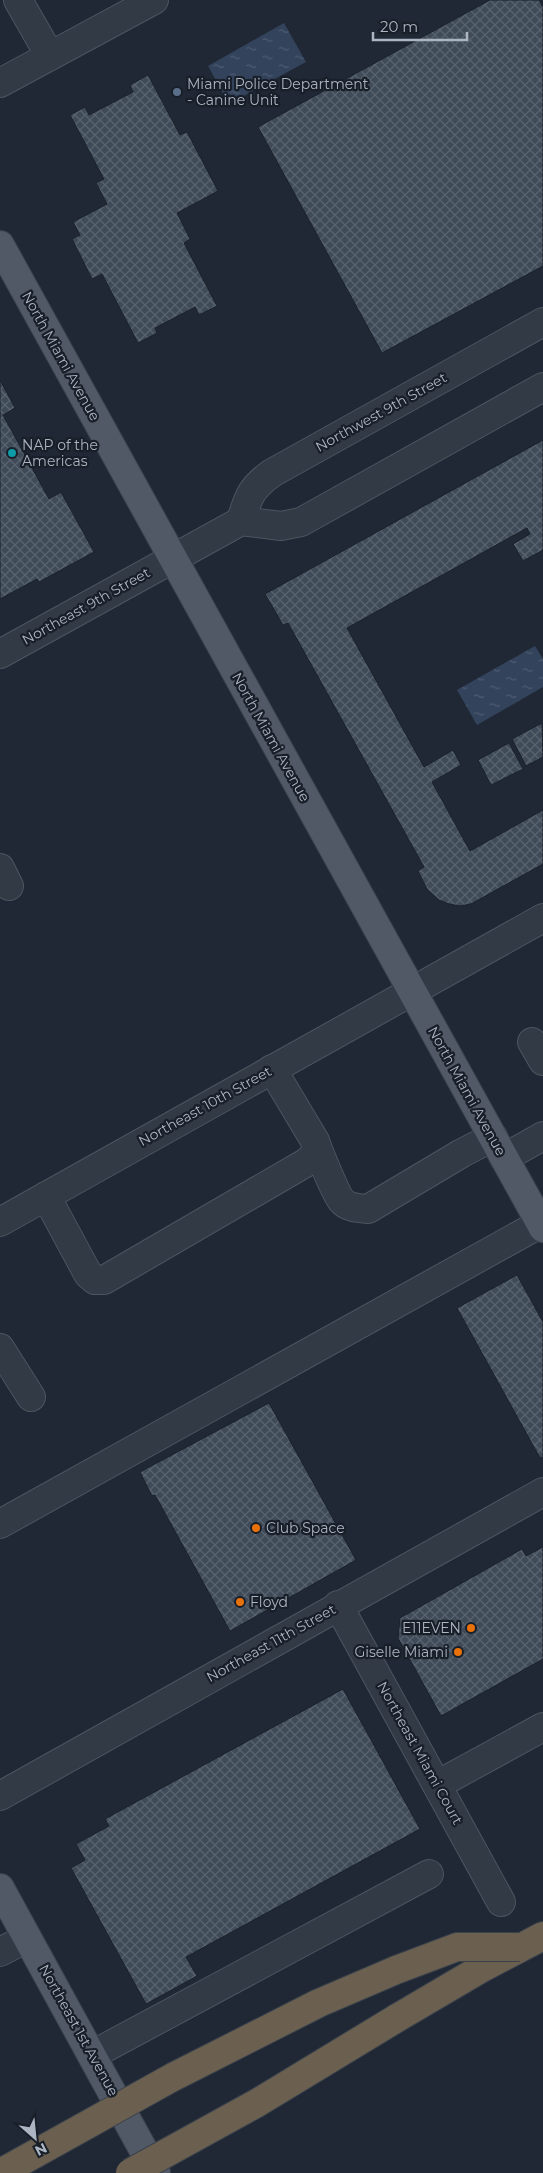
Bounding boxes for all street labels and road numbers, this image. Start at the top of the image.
street label: North Miami Avenue [18,288,104,424]
street label: Northwest 9th Street [312,368,450,456]
street label: Northeast 9th Street [19,563,153,649]
street label: North Miami Avenue [228,669,314,805]
street label: North Miami Avenue [424,1023,510,1159]
street label: Northeast 10th Street [135,1062,275,1150]
street label: Northeast 11th Street [203,1600,339,1686]
street label: Northeast Miami Court [373,1678,467,1828]
street label: Northeast 1st Avenue [35,1961,123,2099]

